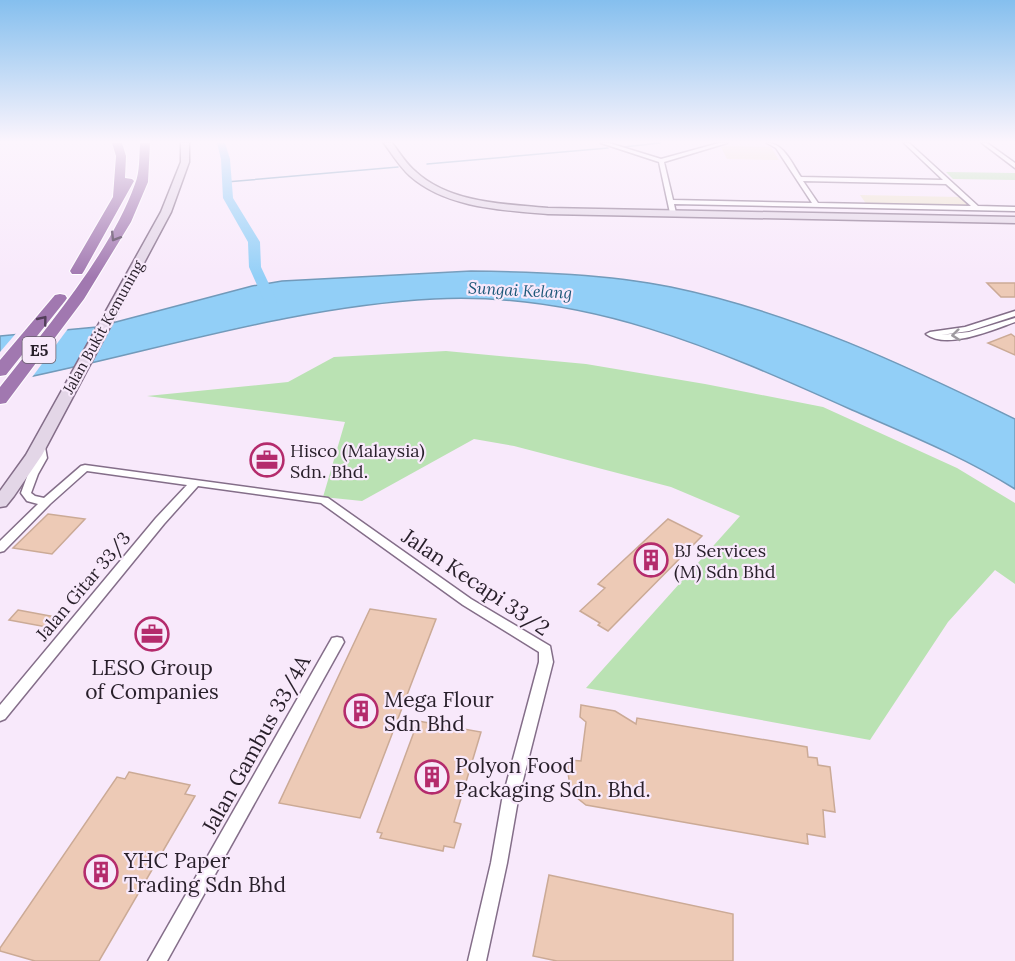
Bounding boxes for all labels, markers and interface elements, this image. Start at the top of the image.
one-way arrow [112,231,123,242]
street label: Jalan Bukit Kemuning [58,256,148,398]
water label: Sungai Kelang [467,277,573,303]
one-way arrow [35,316,46,327]
one-way arrow [952,328,961,341]
road number: E5 [22,337,56,363]
place label: Hisco (Malaysia) Sdn. Bhd. [290,439,425,483]
office icon: Hisco (Malaysia) Sdn. Bhd. [249,442,285,478]
street label: Jalan Kecapi 33/2 [396,522,555,641]
street label: Jalan Gitar 33/3 [30,527,135,646]
place label: BJ Services (M) Sdn Bhd [674,539,776,583]
building icon: BJ Services (M) Sdn Bhd [633,542,669,578]
office icon: LESO Group of Companies [134,616,170,652]
street label: Jalan Gambus 33/4A [195,649,317,839]
place label: LESO Group of Companies [85,654,219,705]
place label: Mega Flour Sdn Bhd [384,686,494,737]
building icon: Mega Flour Sdn Bhd [343,693,379,729]
place label: Polyon Food Packaging Sdn. Bhd. [455,752,651,803]
building icon: Polyon Food Packaging Sdn. Bhd. [414,759,450,795]
place label: YHC Paper Trading Sdn Bhd [123,847,286,898]
building icon: YHC Paper Trading Sdn Bhd [83,854,119,890]

